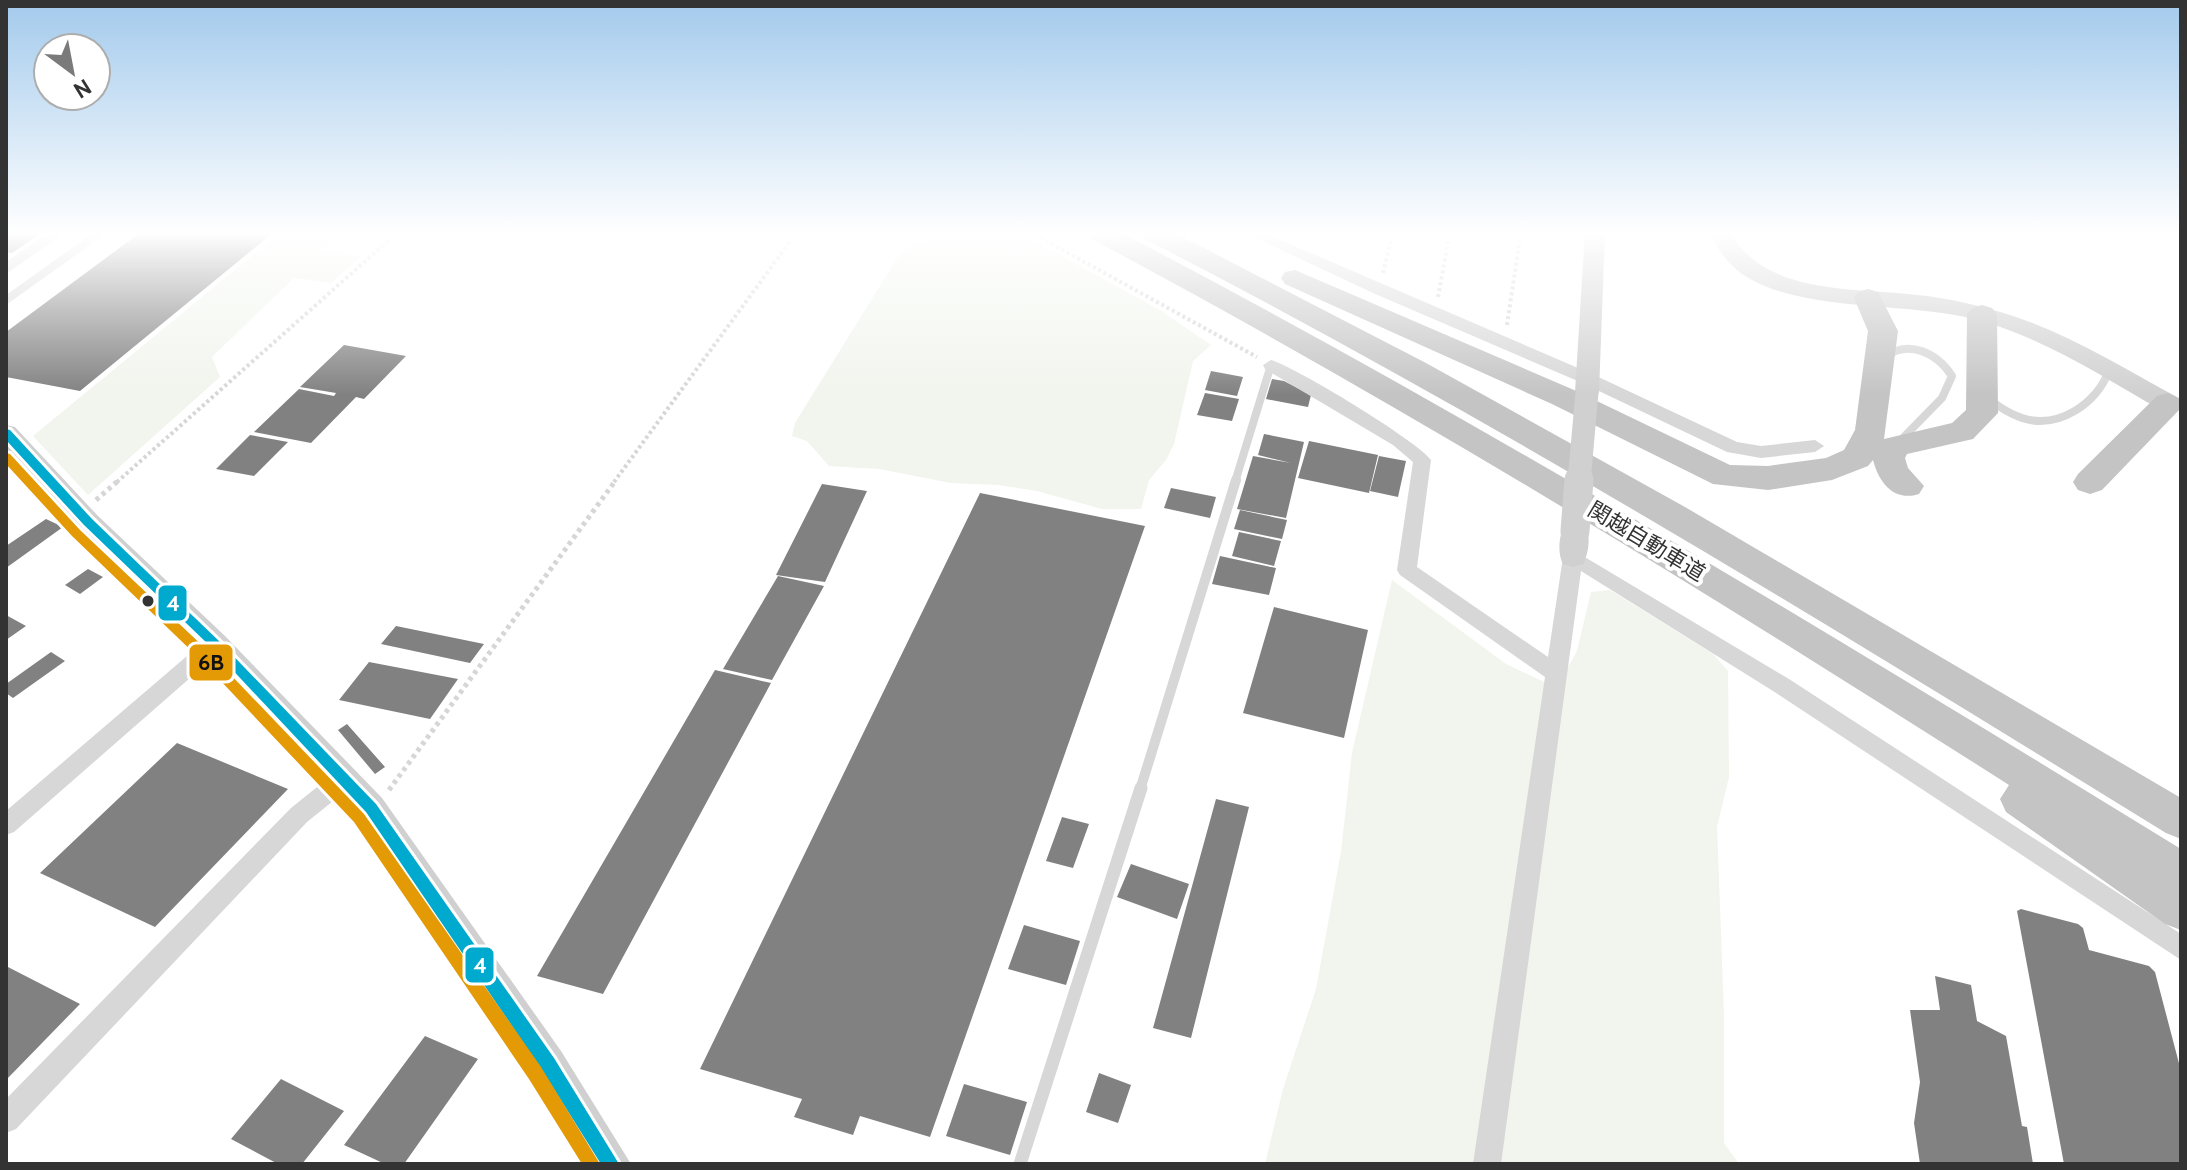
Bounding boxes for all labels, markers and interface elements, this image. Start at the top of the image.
north arrow [32,32,112,112]
text: N [69,73,96,104]
street label: 関越自動車道 [1583,496,1710,587]
line badge: 4 [157,584,188,622]
text: 4 [166,590,180,617]
unlabelled marker [140,593,156,609]
line badge: 6B [188,643,234,682]
text: 6B [198,649,224,676]
line badge: 4 [464,946,495,984]
text: 4 [473,952,487,979]

